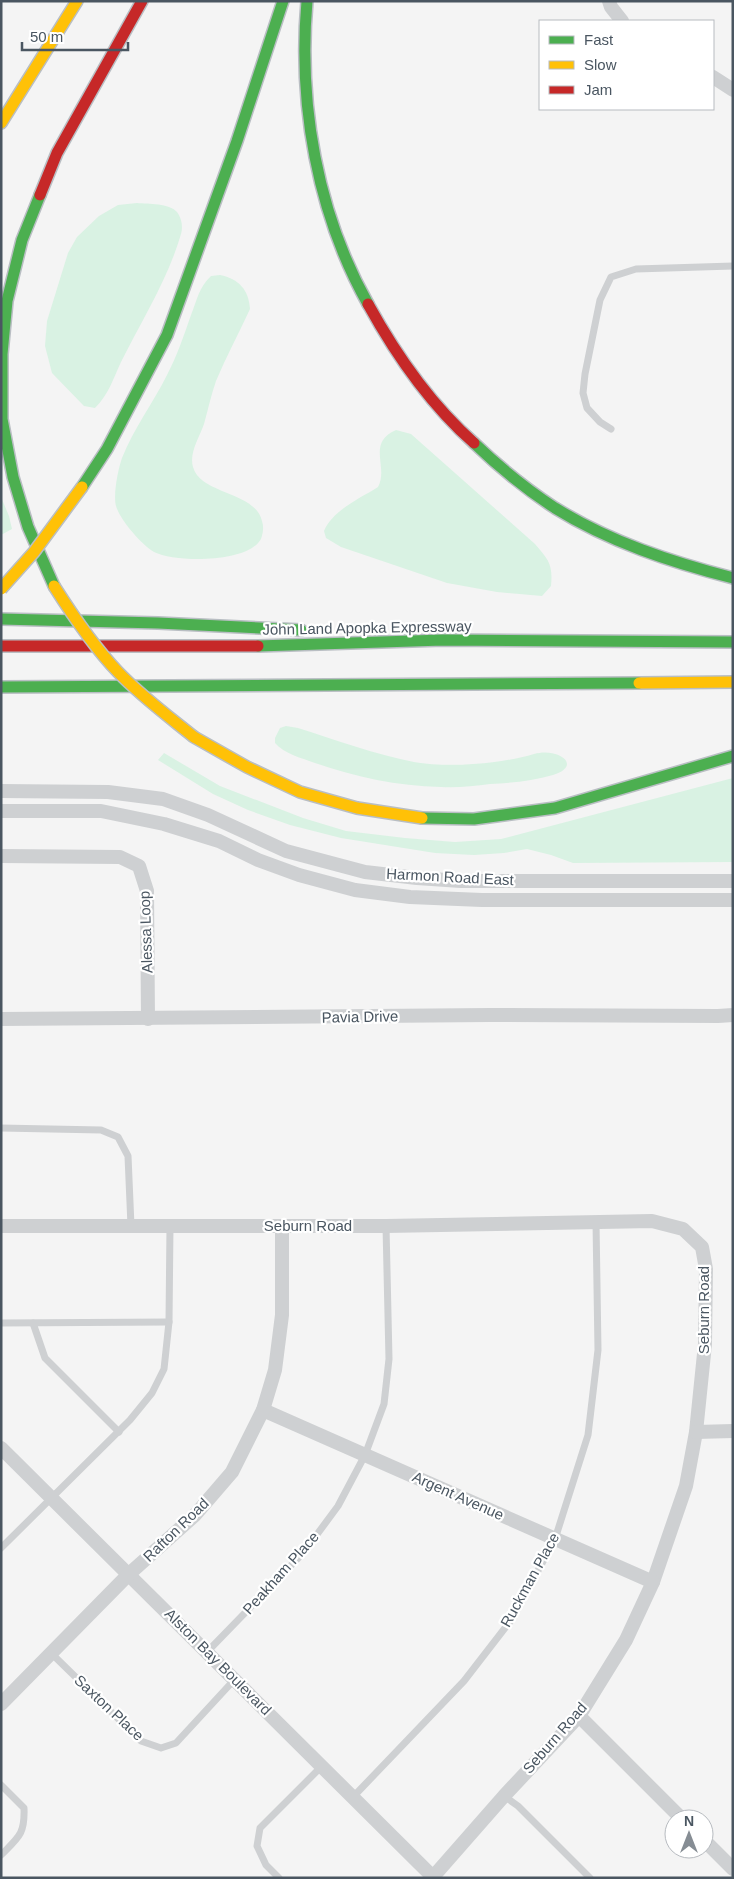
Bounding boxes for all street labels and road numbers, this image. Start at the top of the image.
street label: John Land Apopka Expressway [262,617,472,638]
street label: Harmon Road East [386,865,515,888]
street label: Alessa Loop [136,890,155,974]
street label: Pavia Drive [321,1007,398,1026]
street label: Seburn Road [264,1217,352,1234]
street label: Seburn Road [695,1266,712,1354]
street label: Argent Avenue [410,1468,506,1523]
street label: Rafton Road [139,1494,212,1565]
street label: Peakham Place [239,1528,322,1617]
street label: Ruckman Place [497,1530,562,1630]
street label: Alston Bay Boulevard [162,1605,275,1718]
street label: Saxton Place [71,1671,147,1744]
street label: Seburn Road [519,1699,590,1777]

